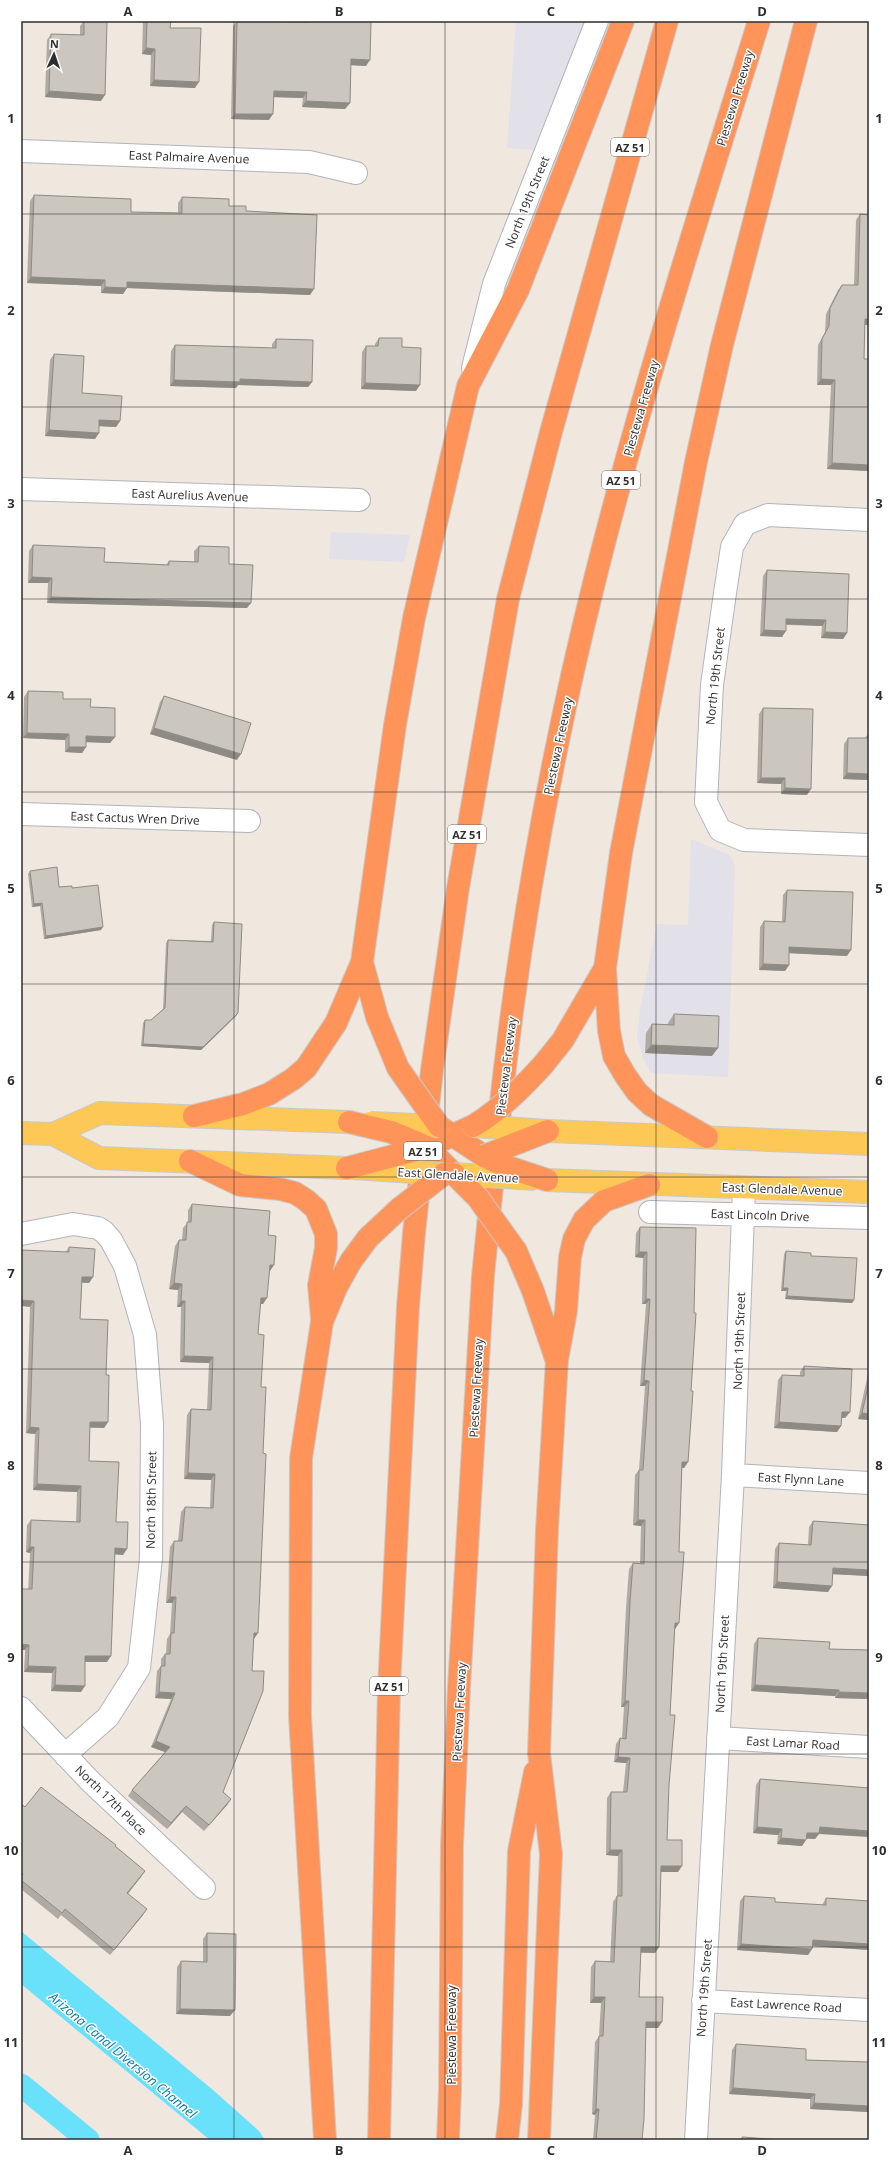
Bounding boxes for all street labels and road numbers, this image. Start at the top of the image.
street label: Piestewa Freeway [712,47,758,148]
road number: AZ 51 [611,138,649,156]
street label: East Palmaire Avenue [128,146,250,168]
street label: North 19th Street [501,153,553,251]
street label: Piestewa Freeway [619,357,663,458]
road number: AZ 51 [602,471,640,489]
street label: East Aurelius Avenue [131,484,249,506]
street label: North 19th Street [701,626,729,726]
street label: Piestewa Freeway [539,695,577,796]
street label: East Cactus Wren Drive [70,807,200,829]
road number: AZ 51 [448,825,486,843]
street label: Piestewa Freeway [492,1015,521,1116]
road number: AZ 51 [404,1142,442,1160]
street label: East Glendale Avenue [397,1163,519,1187]
street label: East Glendale Avenue [721,1178,843,1200]
street label: East Lincoln Drive [710,1205,810,1225]
street label: North 19th Street [729,1292,749,1390]
street label: Piestewa Freeway [465,1337,487,1438]
street label: North 18th Street [142,1451,160,1549]
street label: East Flynn Lane [757,1468,845,1490]
street label: North 19th Street [711,1615,733,1713]
street label: Piestewa Freeway [448,1661,470,1762]
road number: AZ 51 [370,1677,408,1695]
street label: East Lamar Road [746,1732,840,1754]
street label: North 17th Place [71,1761,151,1839]
street label: North 19th Street [692,1939,716,2037]
street label: Piestewa Freeway [443,1984,460,2085]
street label: East Lawrence Road [730,1994,842,2016]

